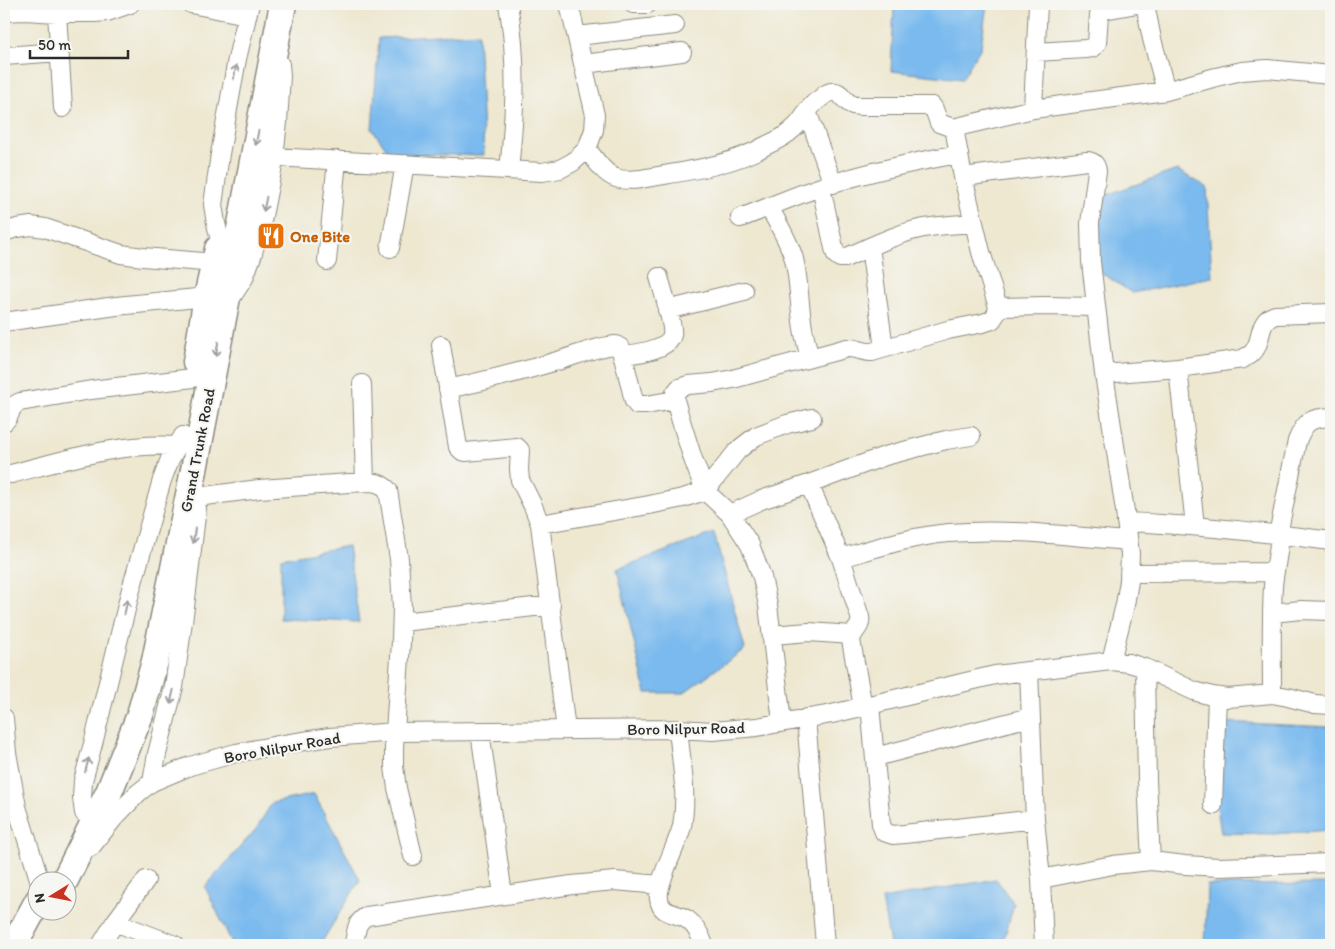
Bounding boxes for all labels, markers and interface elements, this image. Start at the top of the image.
scale bar [30,28,128,60]
text: 50 m [38,36,71,54]
one-way arrow [231,64,241,80]
one-way arrow [252,129,262,145]
one-way arrow [260,195,269,211]
restaurant icon: One Bite [256,221,286,251]
place label: One Bite [290,227,350,246]
one-way arrow [211,340,221,356]
street label: Grand Trunk Road [176,386,219,514]
one-way arrow [189,528,199,544]
one-way arrow [122,600,131,616]
one-way arrow [167,689,176,705]
street label: Boro Nilpur Road [627,718,746,739]
street label: Boro Nilpur Road [222,728,342,767]
one-way arrow [83,758,92,774]
north arrow [28,872,78,922]
text: N [30,892,49,904]

